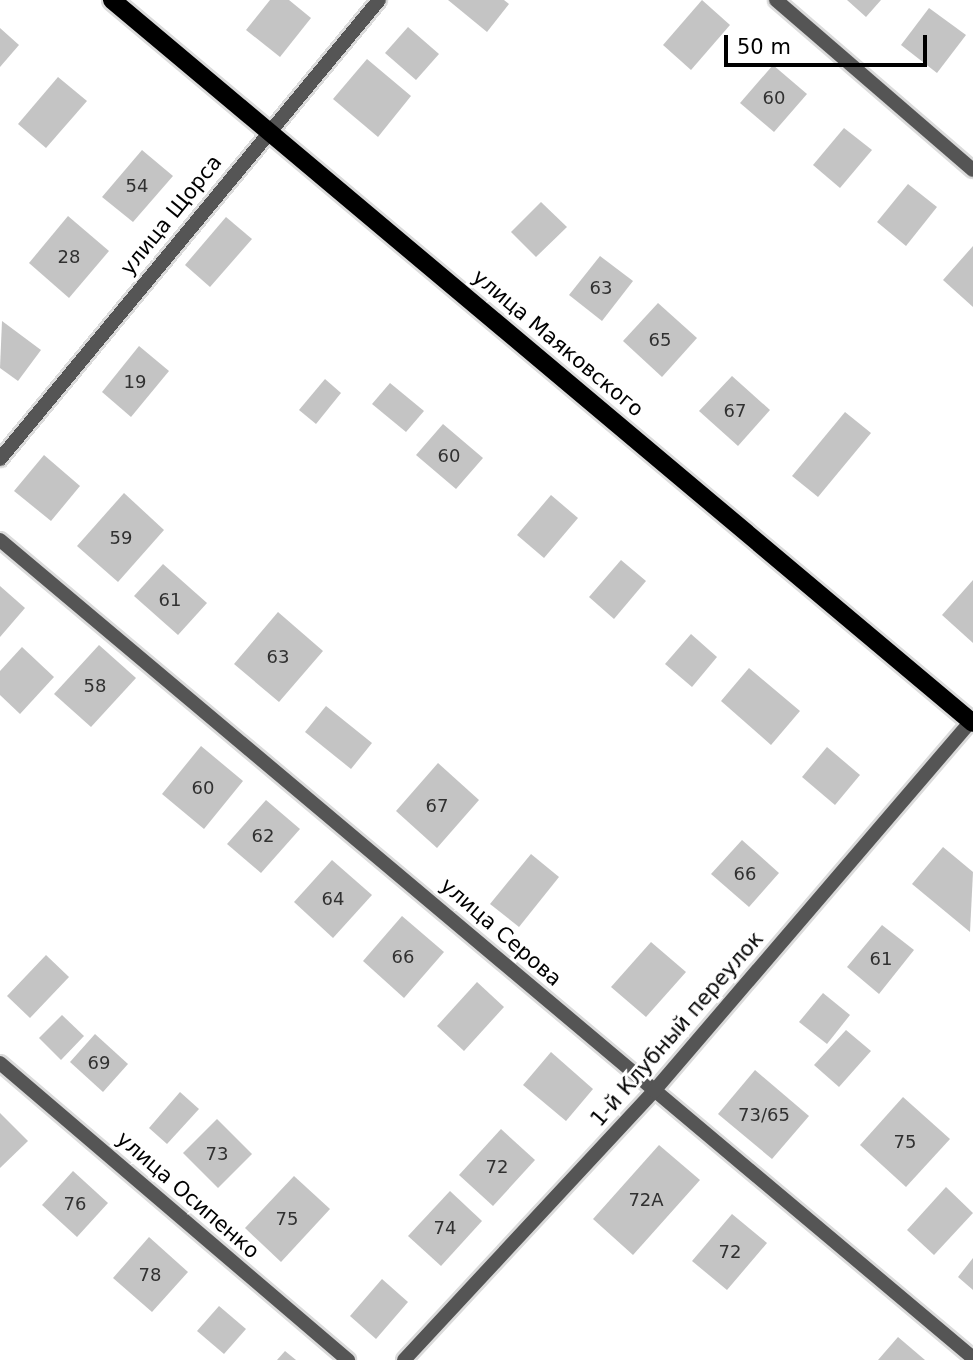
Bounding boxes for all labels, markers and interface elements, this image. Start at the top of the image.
scale bar [728,21,931,65]
text: 50 m [737,35,791,59]
house number: 60 [763,87,785,109]
street label: улица Щорса [115,150,227,280]
house number: 54 [126,175,148,197]
house number: 28 [58,246,80,268]
street label: улица Маяковского [467,264,649,422]
house number: 63 [590,277,612,299]
house number: 65 [649,329,671,351]
house number: 19 [124,371,146,393]
house number: 67 [724,400,746,422]
house number: 60 [438,445,460,467]
house number: 59 [110,527,132,549]
house number: 61 [159,589,181,611]
house number: 63 [267,646,289,668]
house number: 58 [84,675,106,697]
house number: 60 [192,777,214,799]
house number: 67 [426,795,448,817]
house number: 62 [252,825,274,847]
house number: 66 [734,863,756,885]
street label: улица Серова [435,873,567,991]
house number: 64 [322,888,344,910]
street label: 1-й Клубный переулок [586,926,768,1132]
house number: 66 [392,946,414,968]
house number: 61 [870,948,892,970]
house number: 69 [88,1052,110,1074]
house number: 73/65 [738,1104,790,1126]
street label: улица Осипенко [111,1126,265,1264]
house number: 75 [894,1131,916,1153]
house number: 73 [206,1143,228,1165]
house number: 72 [486,1156,508,1178]
house number: 72А [628,1189,664,1211]
house number: 76 [64,1193,86,1215]
house number: 75 [276,1208,298,1230]
house number: 74 [434,1217,456,1239]
house number: 72 [719,1241,741,1263]
house number: 78 [139,1264,161,1286]

